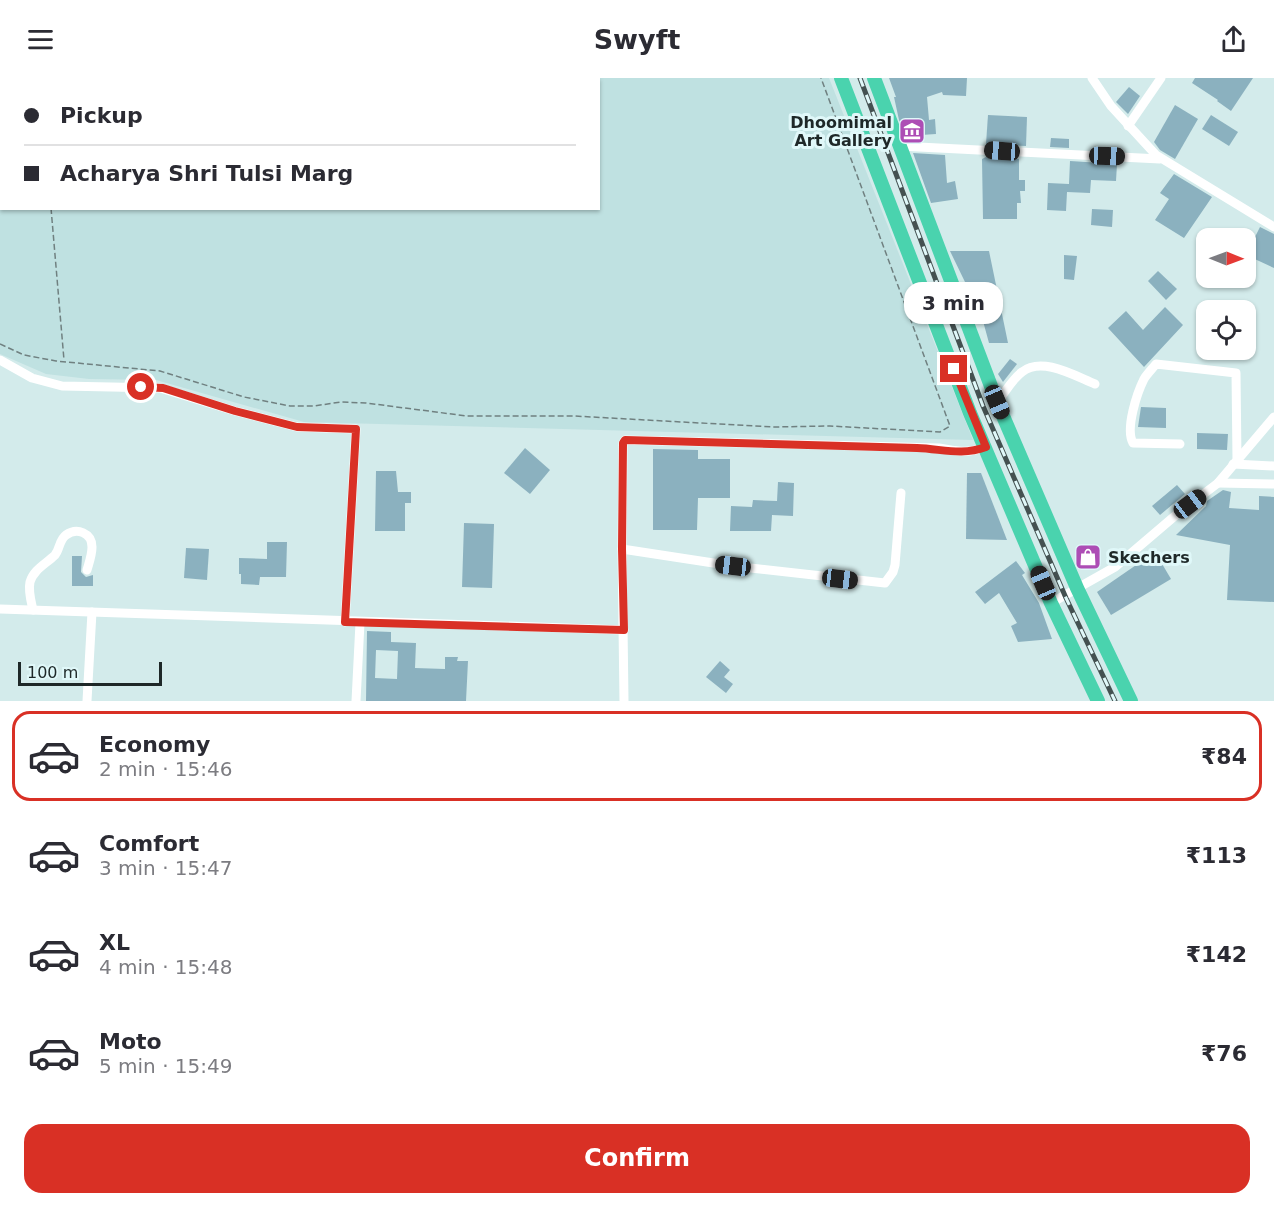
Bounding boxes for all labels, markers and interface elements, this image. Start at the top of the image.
icon: menu [24,23,57,56]
icon: share [1217,23,1250,56]
text: Swyft [594,24,680,55]
text: Pickup [60,103,143,128]
place label: Dhoomimal Art Gallery [790,113,893,150]
museum icon: Dhoomimal Art Gallery [897,116,927,146]
car [983,141,1021,161]
car [1089,146,1125,166]
text: Acharya Shri Tulsi Marg [60,161,353,186]
north arrow [1196,228,1256,288]
map controls [1196,228,1256,360]
callout: 3 min [904,282,1004,324]
text: 3 min [922,291,985,315]
button: locate [1196,300,1256,360]
route end [940,355,967,382]
route start [127,373,154,400]
car [982,382,1012,422]
car [1170,486,1210,522]
shop icon: Skechers [1073,542,1103,572]
place label: Skechers [1108,548,1190,567]
car [714,555,752,577]
car [1028,563,1058,603]
car [821,568,859,590]
scale bar [18,659,162,686]
text: 100 m [27,663,78,682]
icon: car [27,729,81,783]
text: Economy [99,732,210,757]
text: ₹84 [1201,744,1247,769]
text: 2 min · 15:46 [99,757,233,781]
icon: car [27,828,81,882]
text: Comfort [99,831,199,856]
text: ₹113 [1186,843,1247,868]
text: 3 min · 15:47 [99,856,233,880]
icon: car [27,927,81,981]
text: XL [99,930,130,955]
text: ₹142 [1186,942,1247,967]
text: 4 min · 15:48 [99,955,233,979]
icon: car [27,1026,81,1080]
text: Moto [99,1029,162,1054]
text: ₹76 [1201,1041,1247,1066]
text: 5 min · 15:49 [99,1054,233,1078]
button: Confirm [24,1124,1250,1193]

